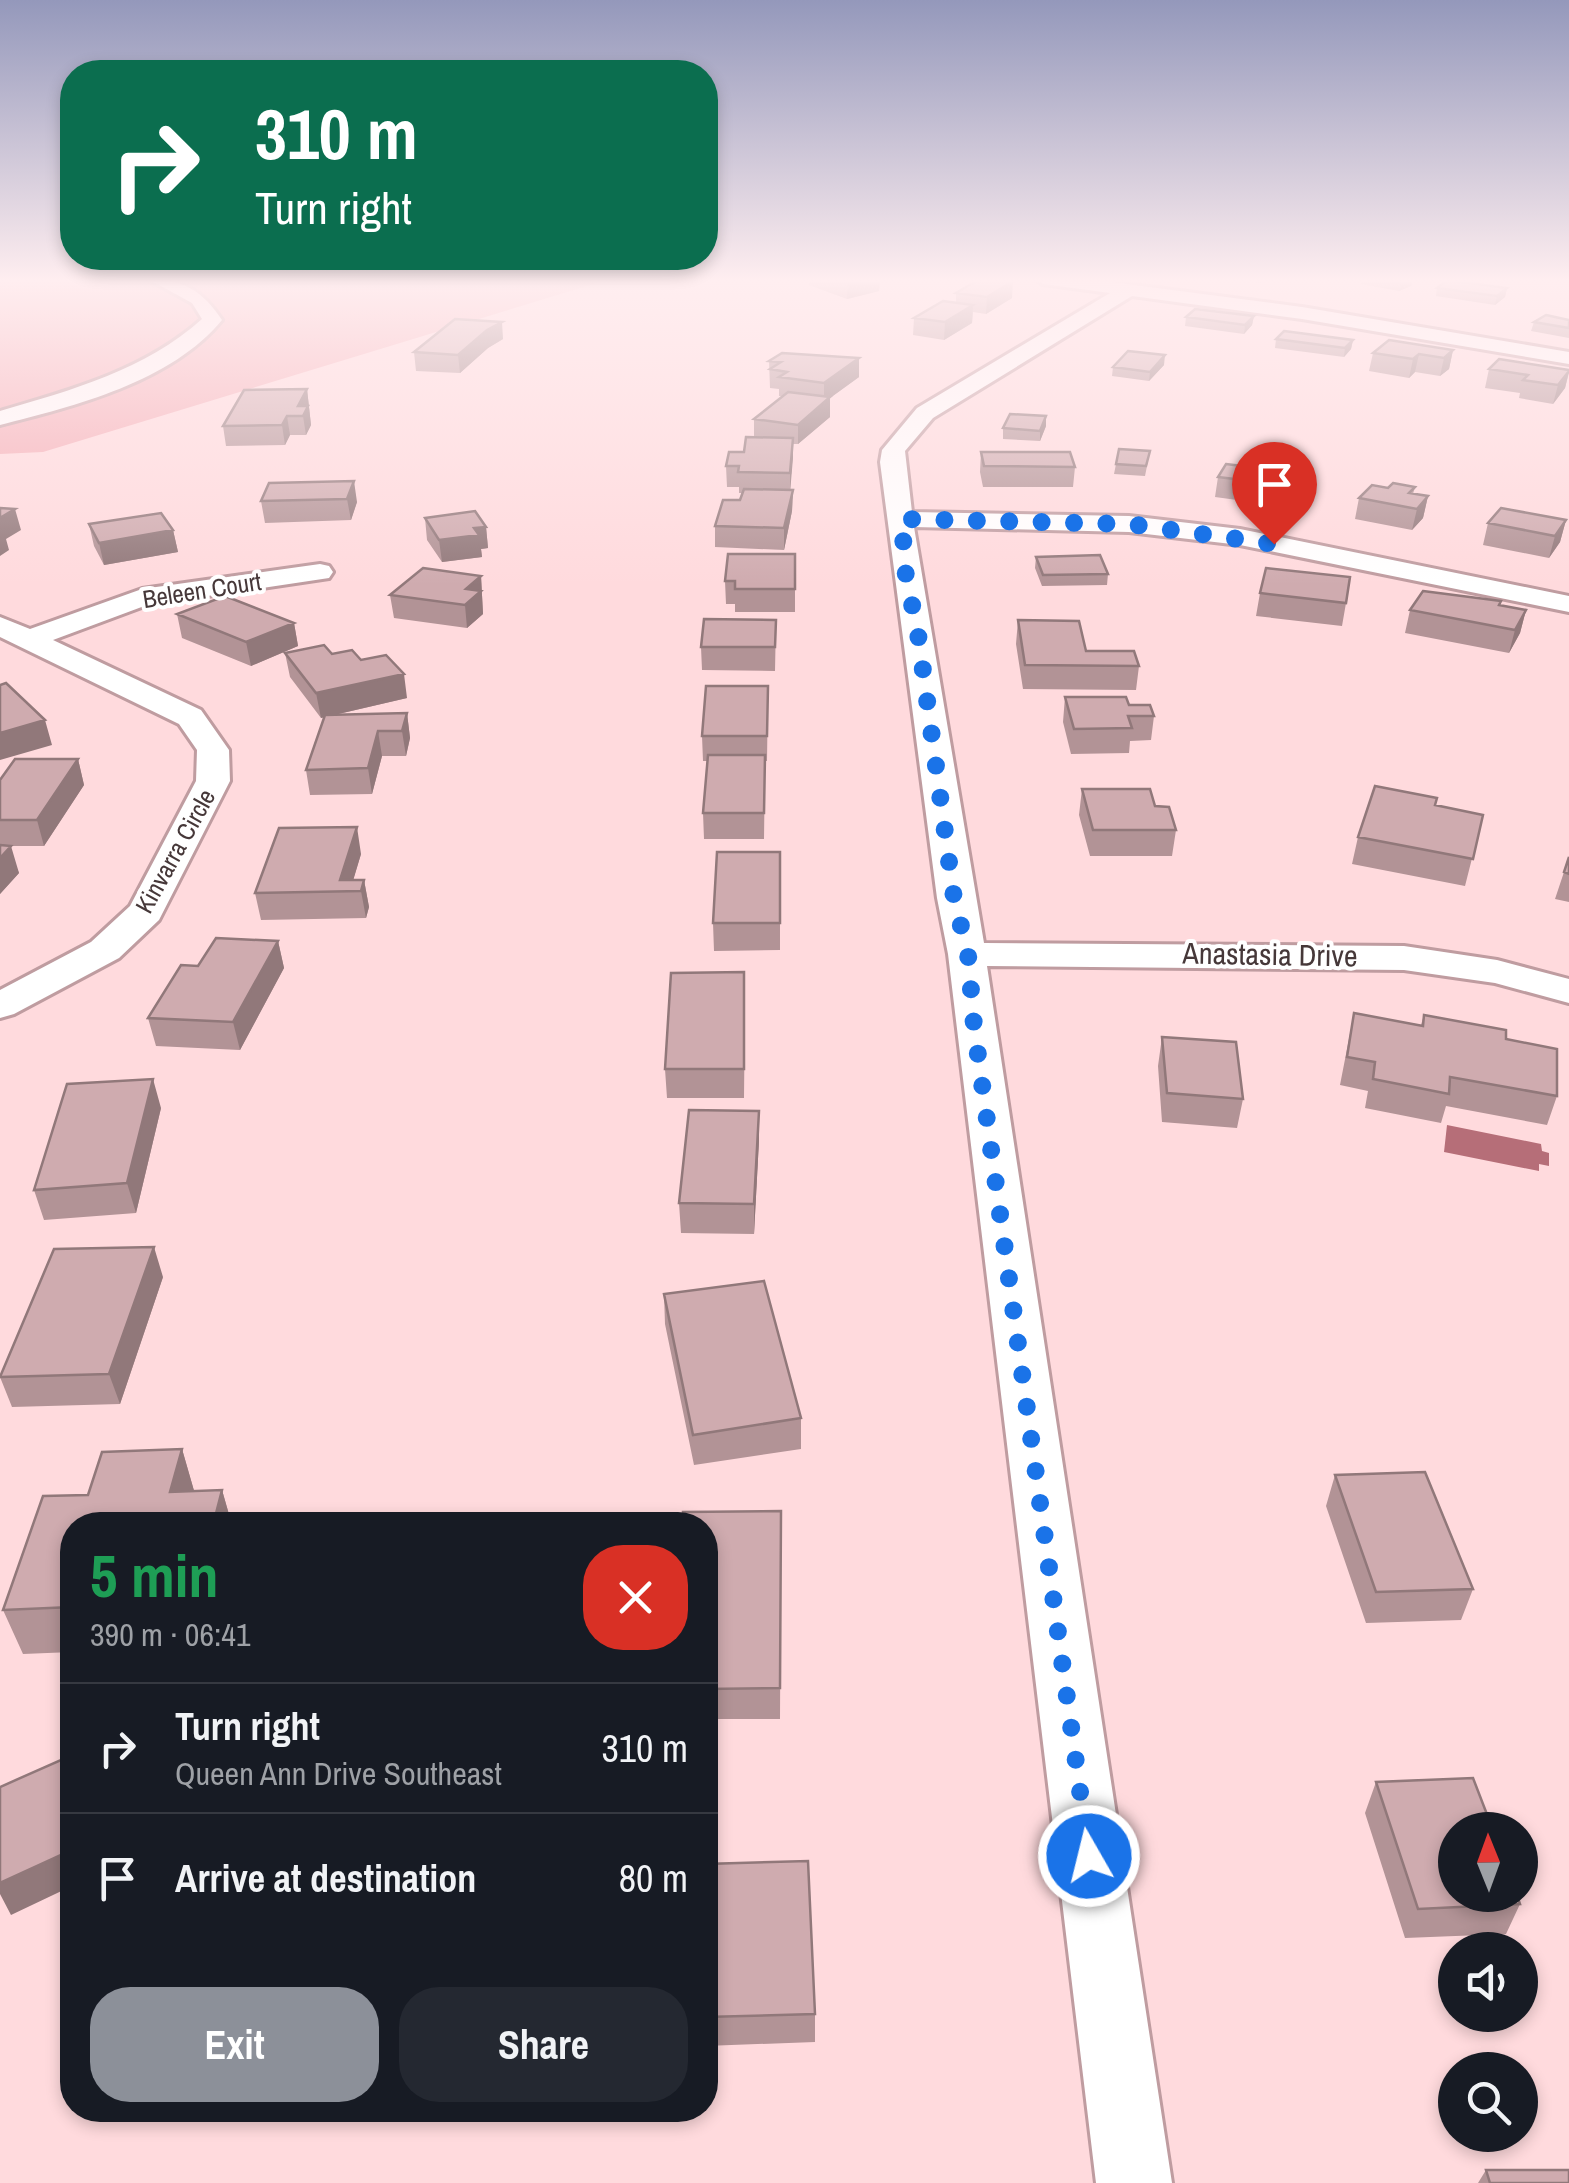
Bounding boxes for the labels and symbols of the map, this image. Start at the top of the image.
pin [1232,442,1317,545]
street label: Beleen Court [140,564,264,616]
street label: Kinvarra Circle [127,783,223,919]
street label: Anastasia Drive [1181,932,1358,976]
position arrow [1037,1804,1141,1908]
north arrow [1438,1812,1538,1912]

